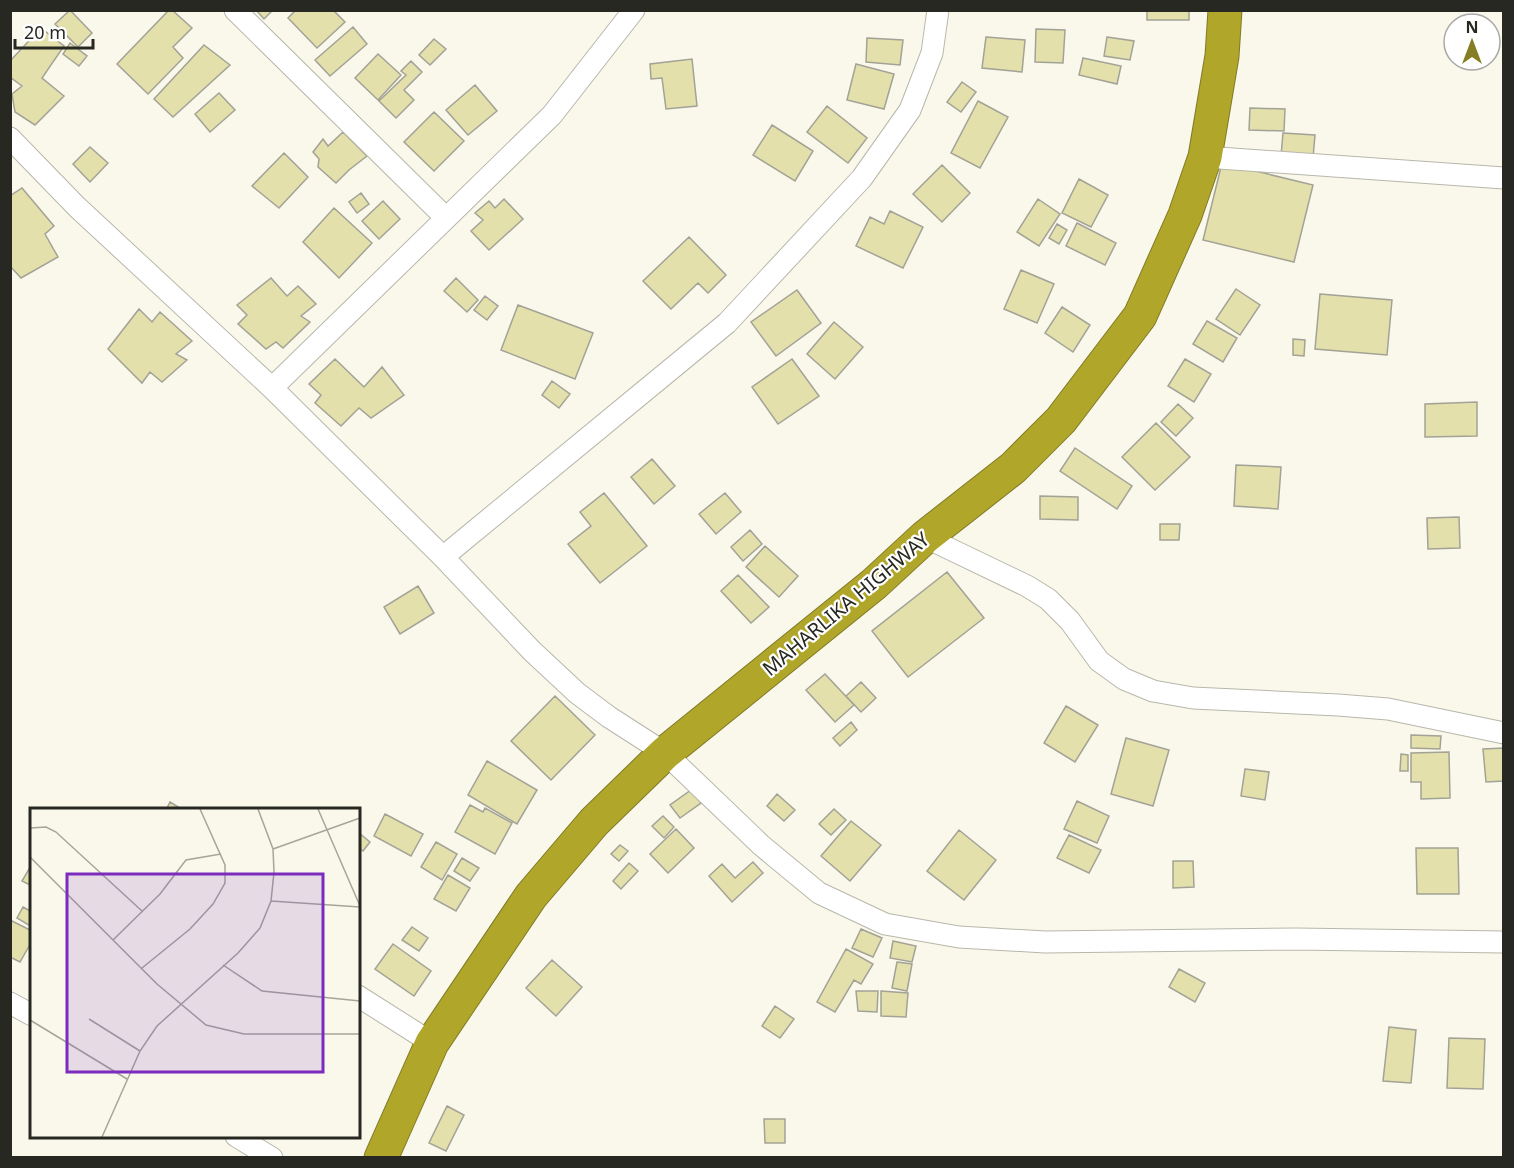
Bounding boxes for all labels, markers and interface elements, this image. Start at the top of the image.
scale bar [15,12,93,50]
north arrow [1442,12,1502,72]
text: N [1465,16,1479,38]
text: 20 m [24,20,66,44]
street label: MAHARLIKA HIGHWAY [756,525,935,682]
inset map [30,808,360,1138]

